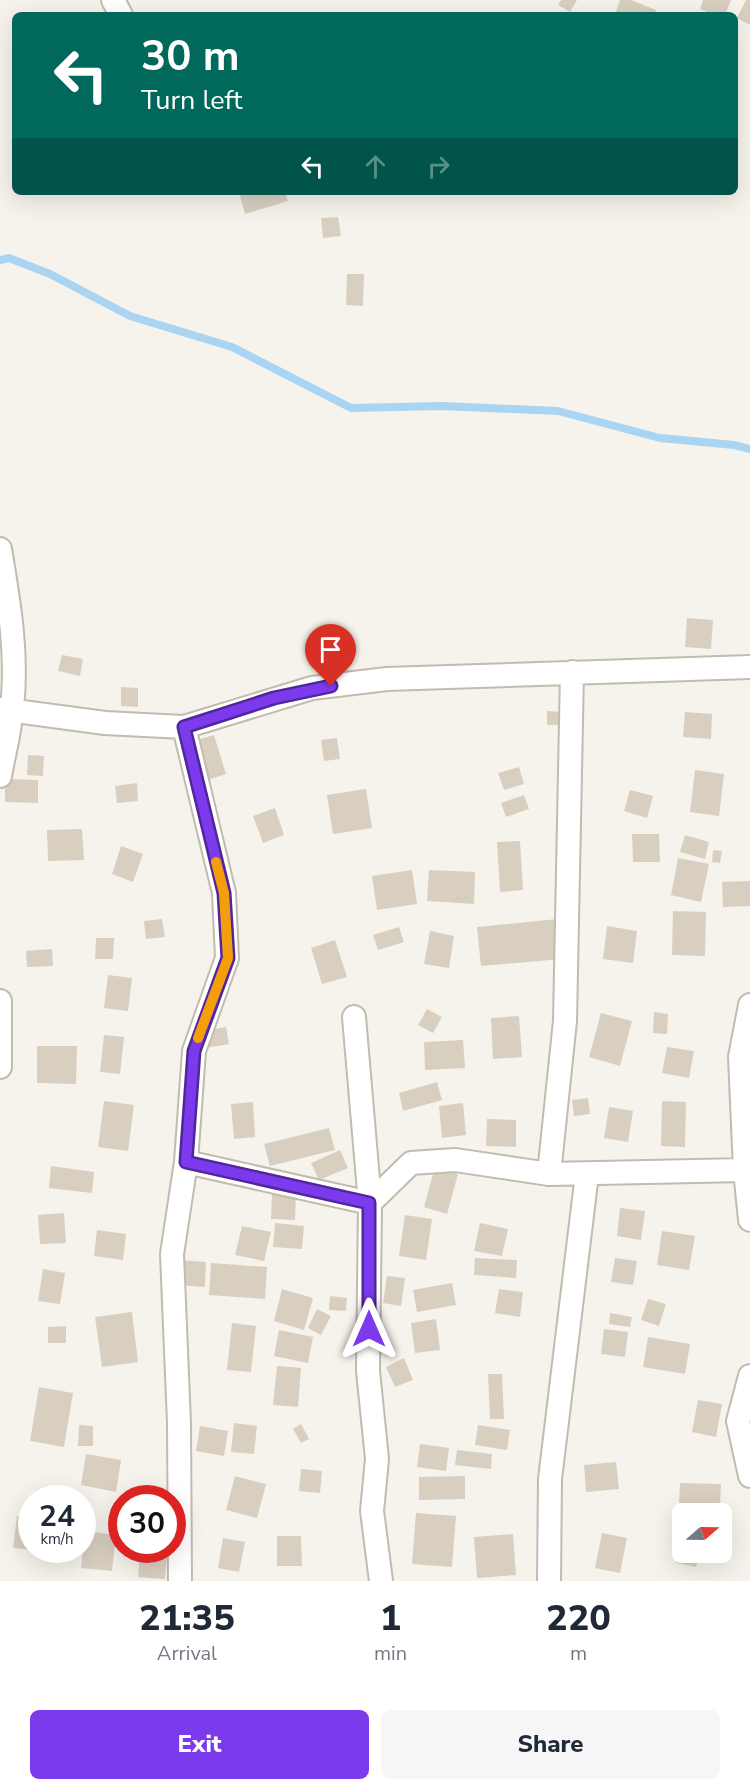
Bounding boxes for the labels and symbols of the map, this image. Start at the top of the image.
pin [305,624,356,686]
position arrow [337,1297,401,1361]
speed limit sign: 30 [108,1485,186,1563]
north arrow [672,1503,732,1563]

